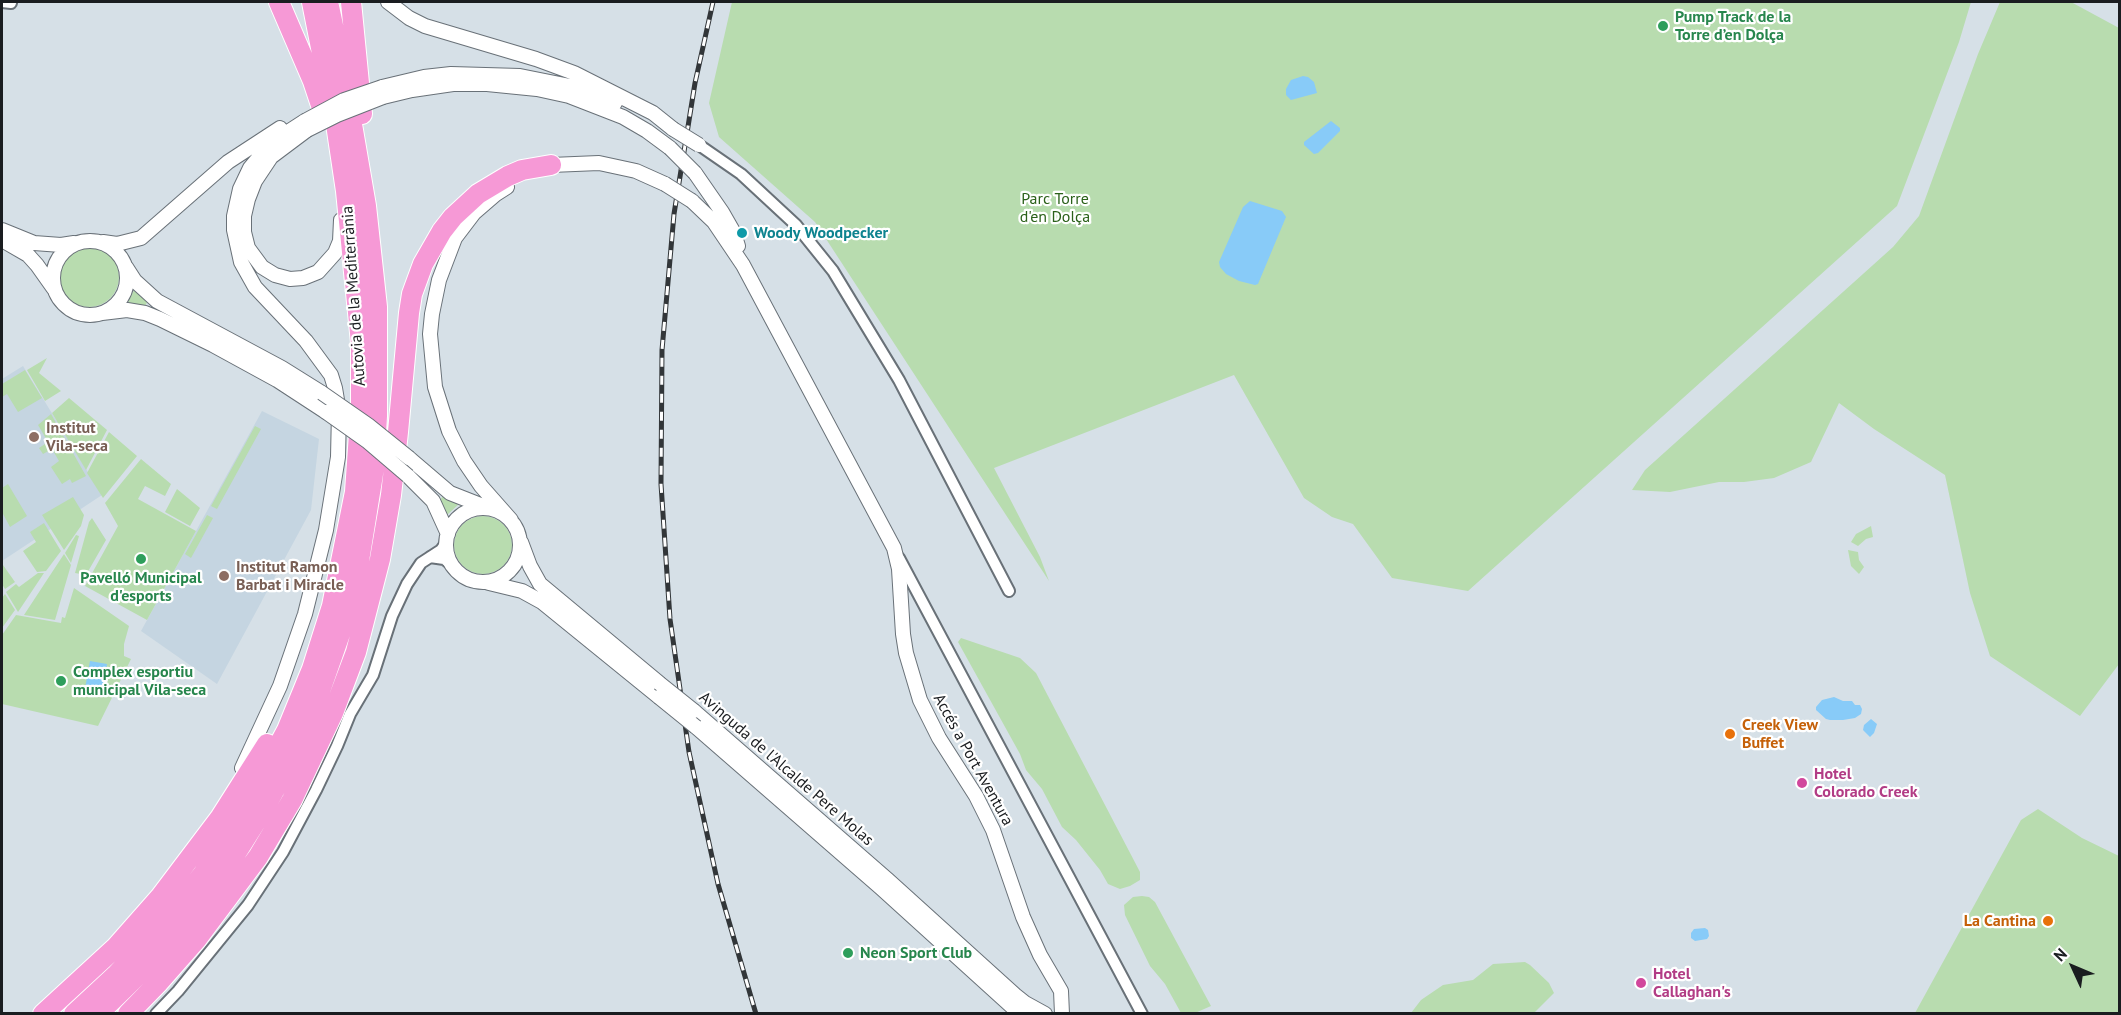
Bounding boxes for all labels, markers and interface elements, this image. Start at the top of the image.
place label: Pump Track de la Torre d’en Dolça [1675,7,1791,45]
marker: Pump Track de la Torre d’en Dolça [1656,19,1670,33]
park label: Parc Torre d'en Dolça [1020,189,1090,227]
street label: Autovia de la Mediterrània [338,205,370,387]
place label: Woody Woodpecker [754,223,888,243]
marker: Woody Woodpecker [735,226,749,240]
place label: Institut Vila-seca [46,418,108,456]
marker: Institut Vila-seca [27,430,41,444]
marker: Pavelló Municipal d'esports [134,552,148,566]
place label: Institut Ramon Barbat i Miracle [236,557,344,595]
place label: Pavelló Municipal d'esports [80,568,202,606]
marker: Institut Ramon Barbat i Miracle [217,569,231,583]
place label: Complex esportiu municipal Vila-seca [73,662,206,700]
marker: Complex esportiu municipal Vila-seca [54,674,68,688]
street label: Avinguda de l'Alcalde Pere Molas [695,688,877,850]
street label: Accés a Port Aventura [929,691,1017,829]
place label: Creek View Buffet [1742,715,1818,753]
marker: Creek View Buffet [1723,727,1737,741]
place label: Hotel Colorado Creek [1814,764,1917,802]
marker: Hotel Colorado Creek [1795,776,1809,790]
place label: La Cantina [1964,911,2036,931]
marker: La Cantina [2041,914,2055,928]
north arrow [2043,937,2103,997]
place label: Neon Sport Club [860,943,972,963]
text: N [2049,944,2071,965]
marker: Neon Sport Club [841,946,855,960]
place label: Hotel Callaghan's [1653,964,1731,1002]
marker: Hotel Callaghan's [1634,976,1648,990]

